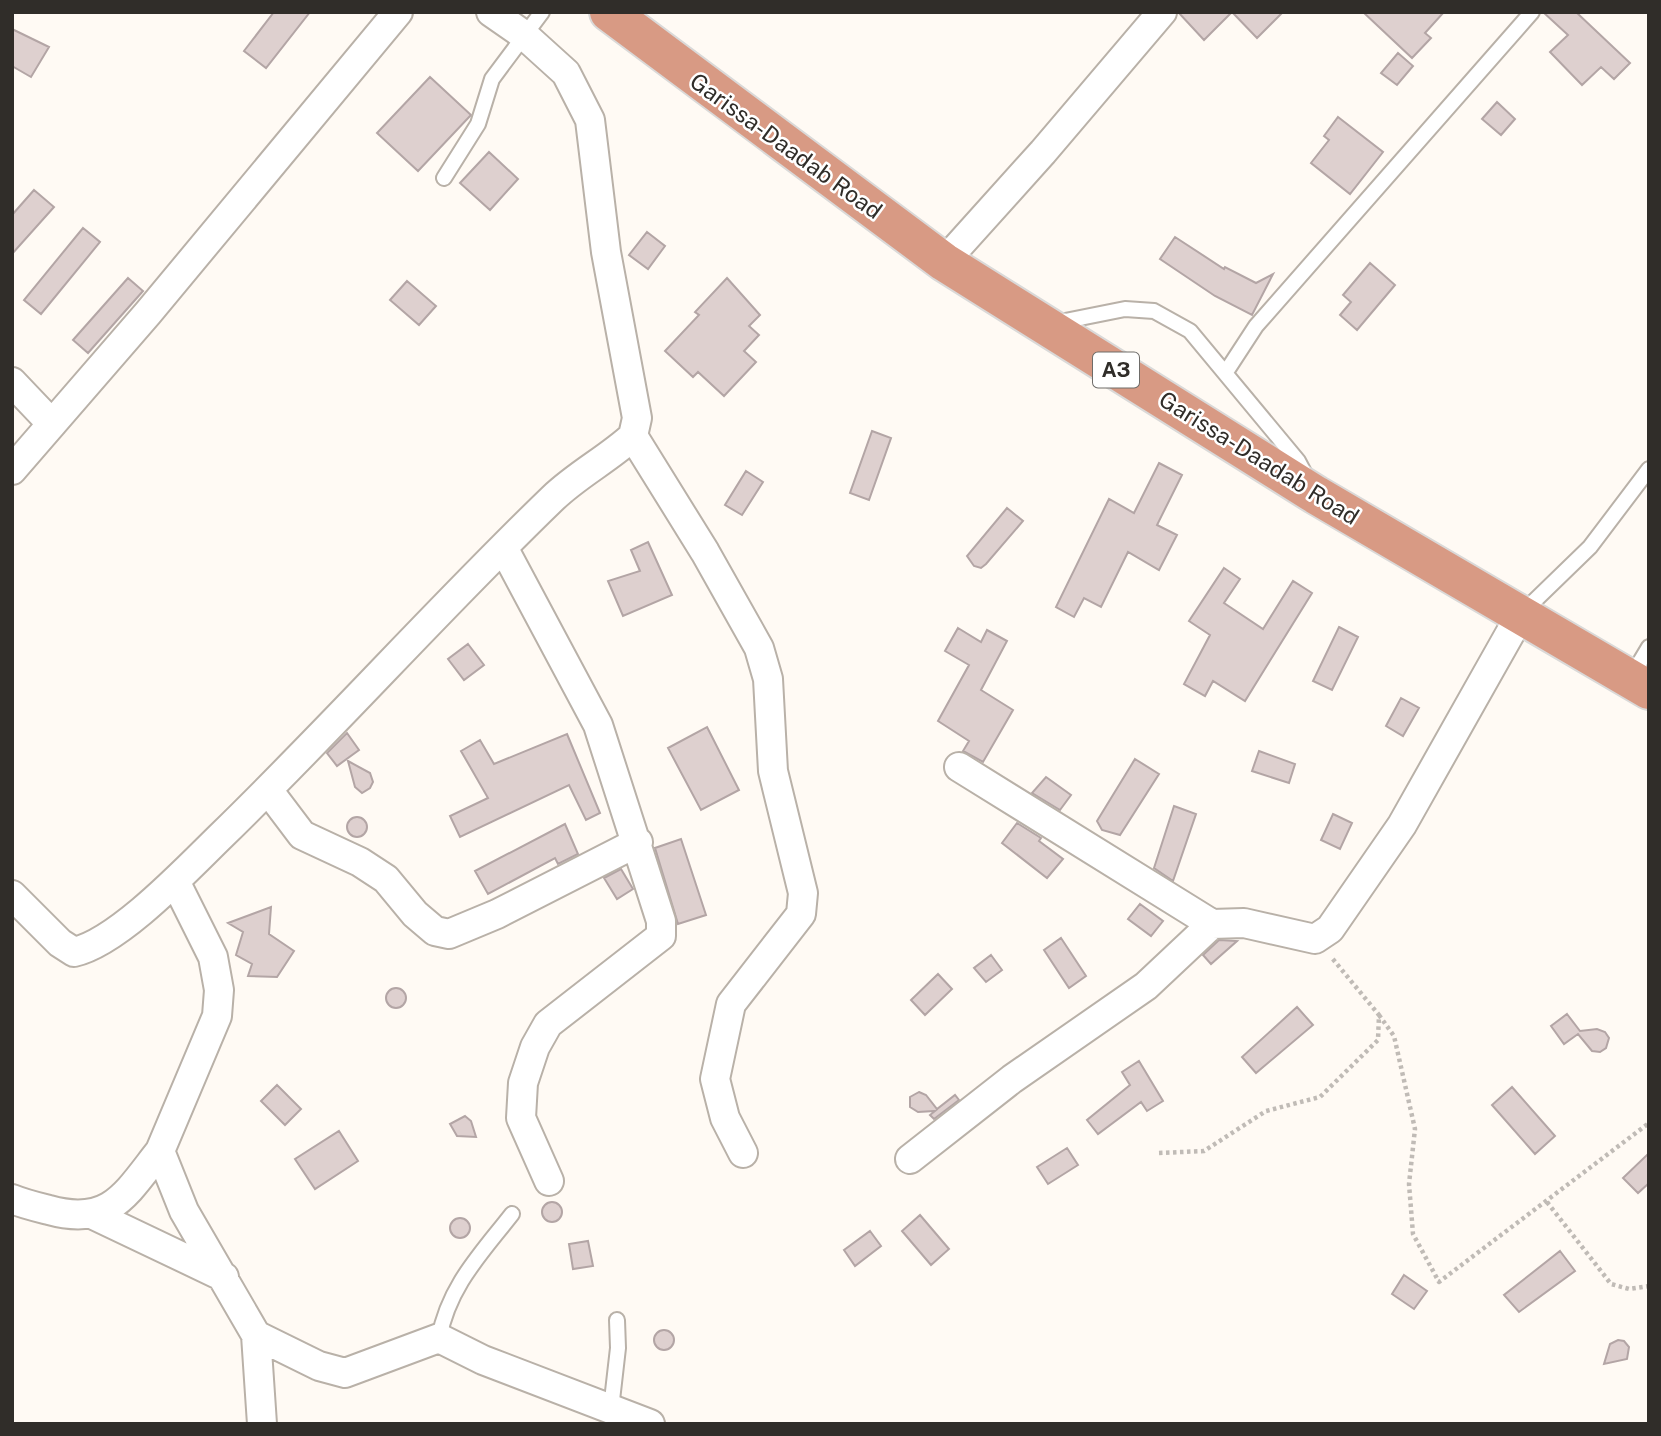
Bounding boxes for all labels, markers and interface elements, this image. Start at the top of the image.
street label: Garissa-Daadab Road [685,67,887,224]
road number: A3 [1093,352,1139,388]
street label: Garissa-Daadab Road [1154,385,1364,530]

